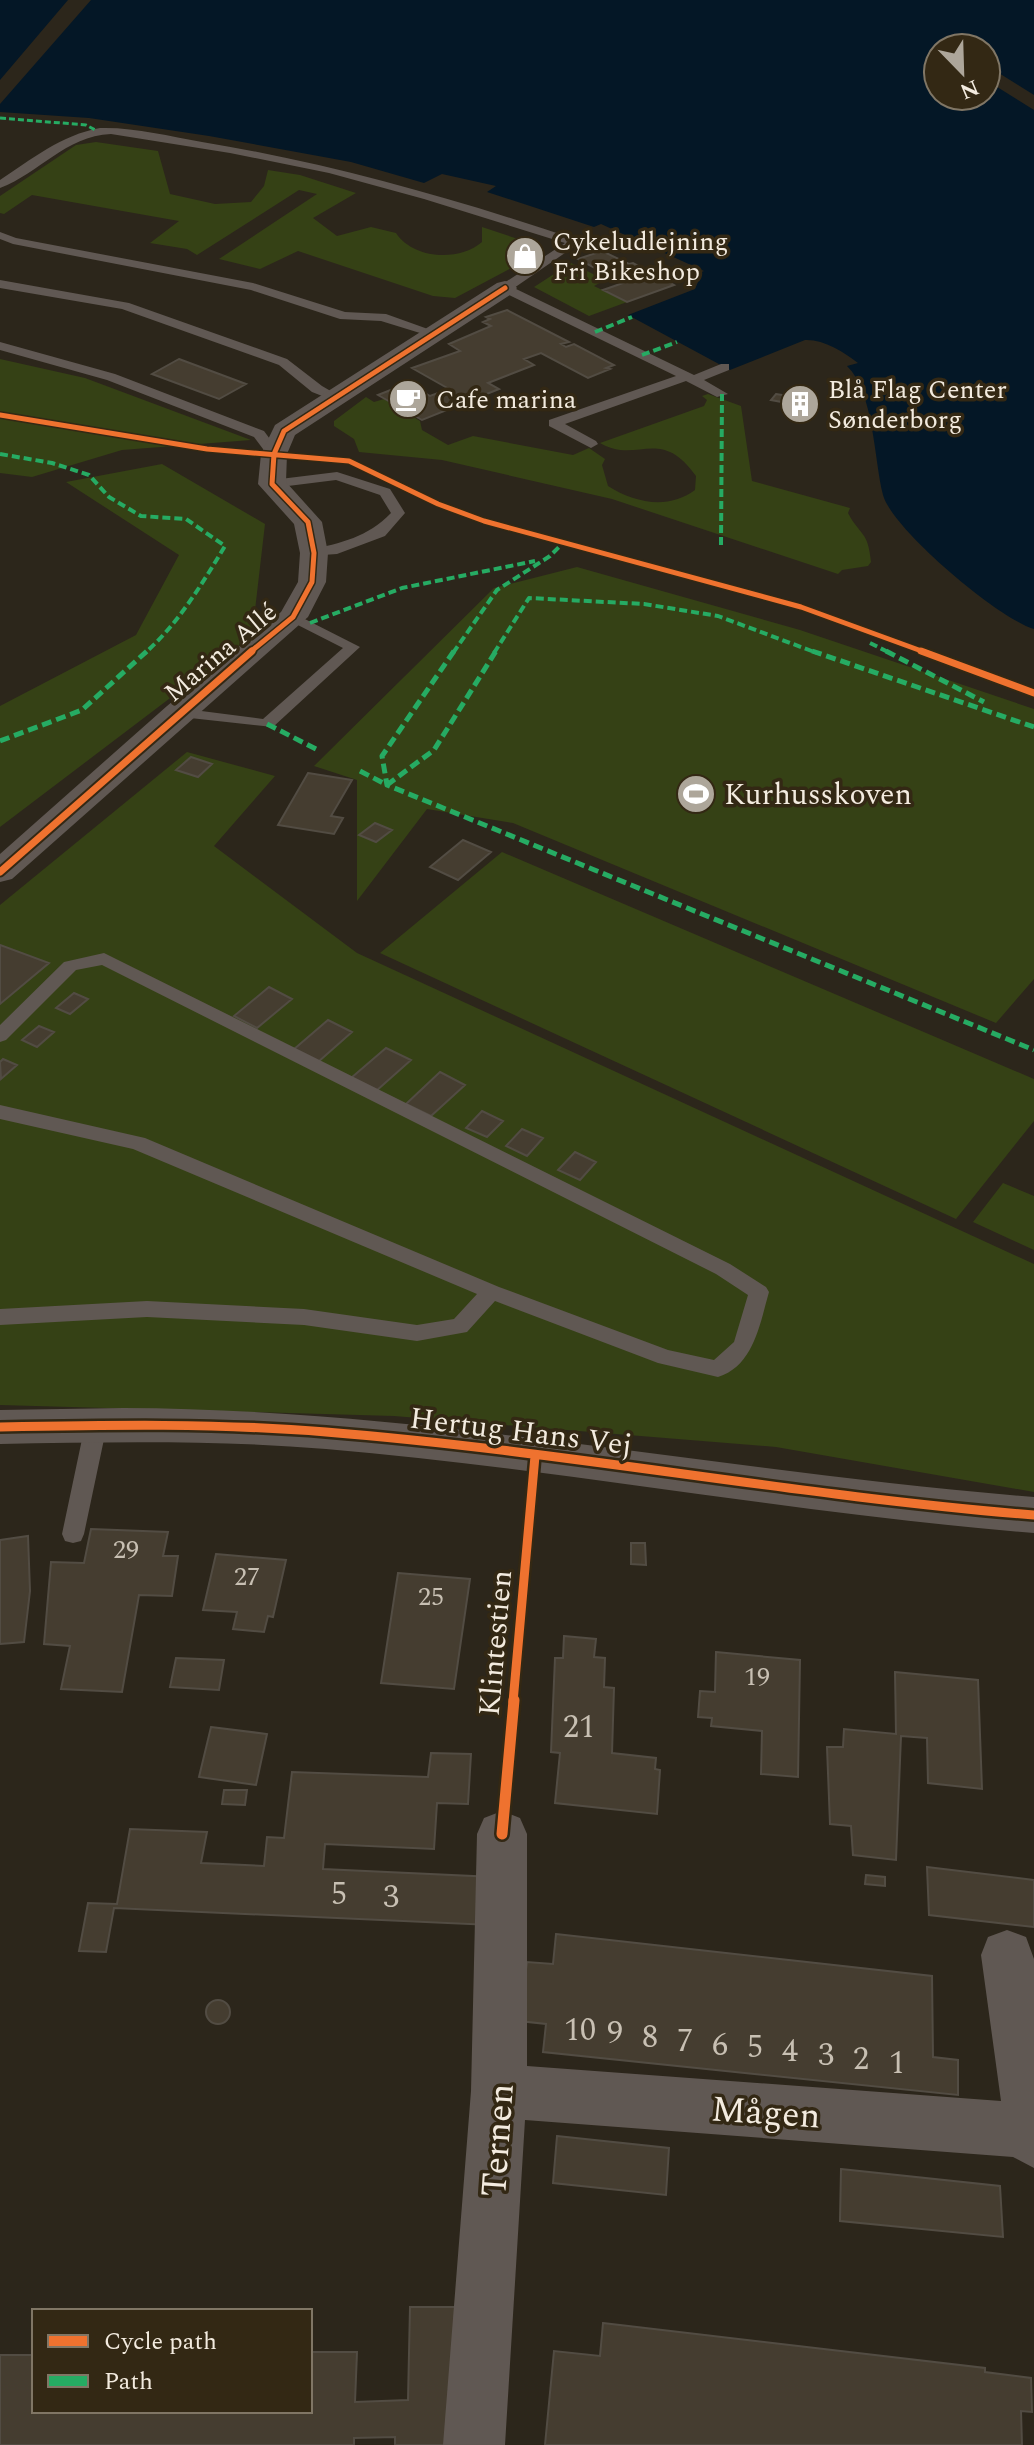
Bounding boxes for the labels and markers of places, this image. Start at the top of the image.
place label: Cykeludlejning Fri Bikeshop [553,222,728,292]
shop icon: Cykeludlejning Fri Bikeshop [504,235,546,277]
place label: Blå Flag Center Sønderborg [828,370,1007,440]
cafe icon: Cafe marina [387,378,429,420]
place label: Cafe marina [436,380,577,420]
building icon: Blå Flag Center Sønderborg [779,383,821,425]
place label: Kurhusskoven [724,772,912,818]
sports icon: Kurhusskoven [675,773,717,815]

